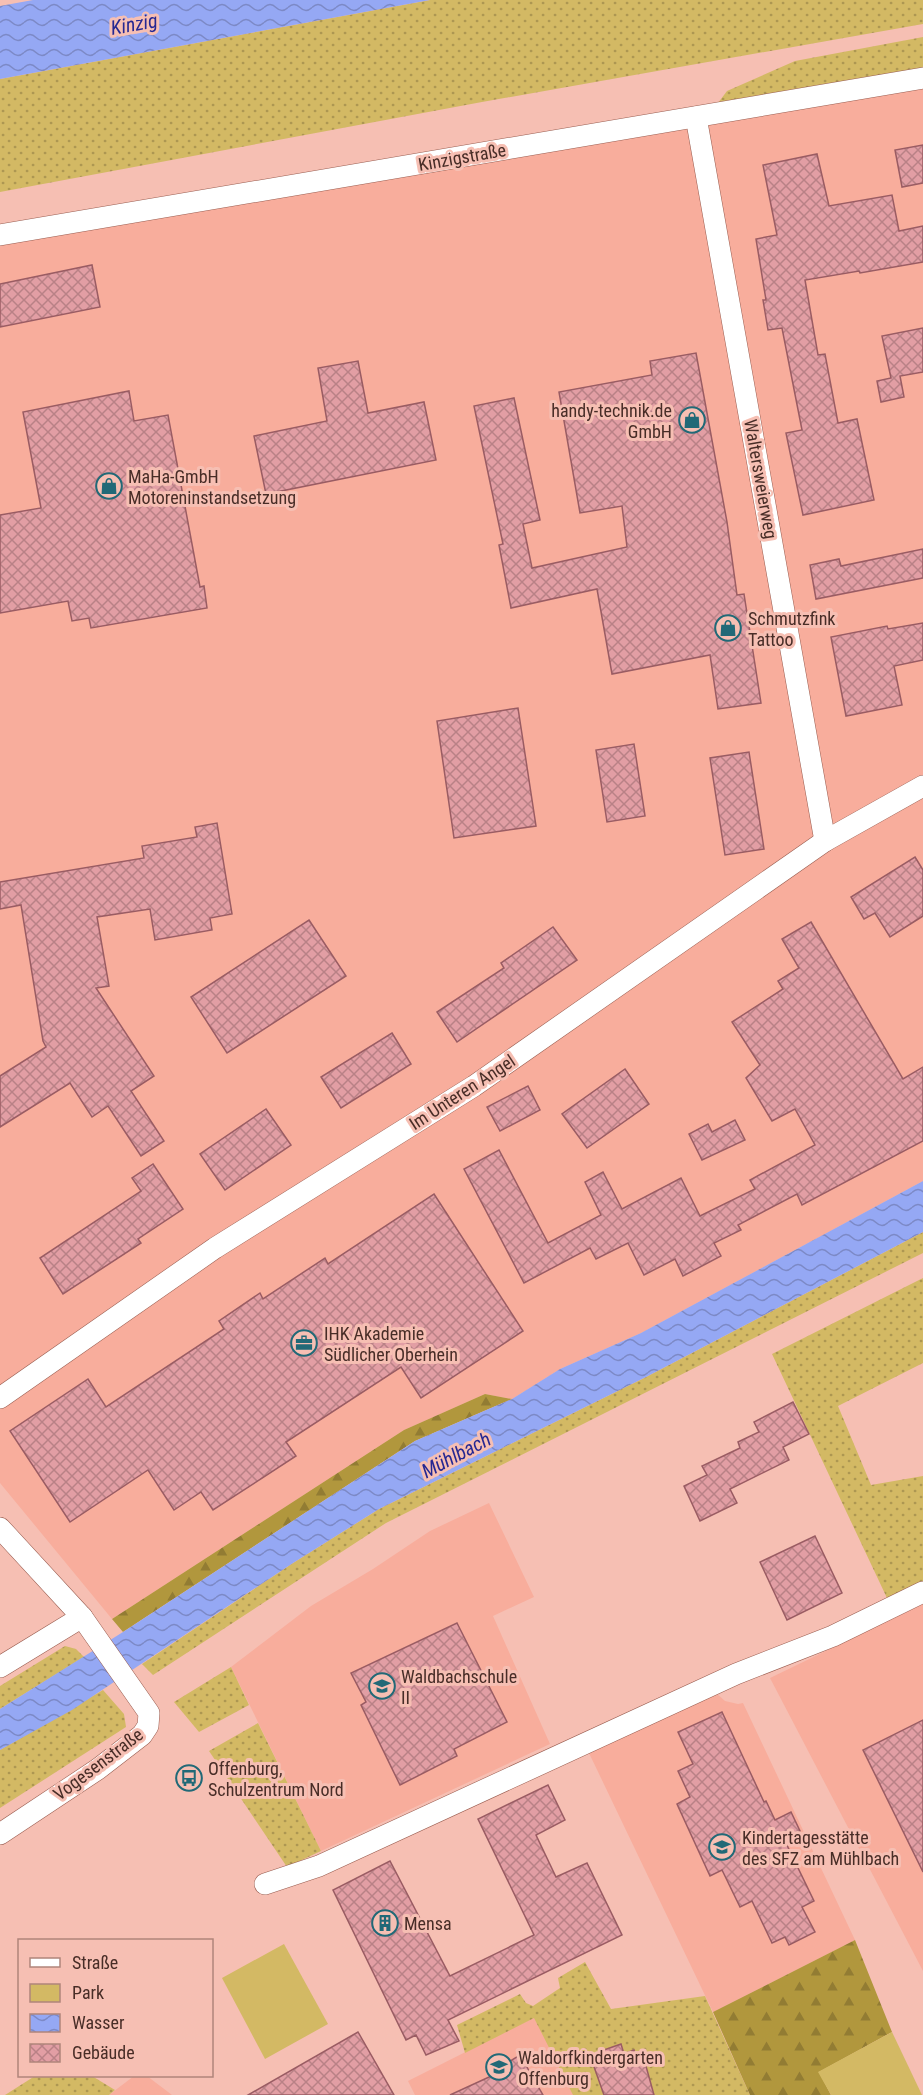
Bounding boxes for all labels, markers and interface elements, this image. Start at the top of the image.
water label: Kinzig [109,8,160,40]
street label: Kinzigstraße [416,139,508,175]
place label: handy-technik.de GmbH [551,400,672,442]
shop icon: handy-technik.de GmbH [677,405,707,435]
street label: Waltersweierweg [740,418,782,540]
place label: MaHa-GmbH Motoreninstandsetzung [128,466,296,508]
shop icon: MaHa-GmbH Motoreninstandsetzung [94,471,124,501]
place label: Schmutzfink Tattoo [748,608,835,650]
shop icon: Schmutzfink Tattoo [713,613,743,643]
street label: Im Unteren Angel [405,1050,519,1134]
place label: IHK Akademie Südlicher Oberhein [324,1323,458,1365]
office icon: IHK Akademie Südlicher Oberhein [289,1328,319,1358]
water label: Mühlbach [417,1427,495,1483]
place label: Waldbachschule II [401,1666,517,1708]
school or university icon: Waldbachschule II [367,1671,397,1701]
street label: Vogesenstraße [49,1724,147,1804]
place label: Offenburg, Schulzentrum Nord [208,1758,344,1800]
bus stop icon: Offenburg, Schulzentrum Nord [174,1763,204,1793]
place label: Kindertagesstätte des SFZ am Mühlbach [742,1827,899,1869]
school or university icon: Kindertagesstätte des SFZ am Mühlbach [707,1832,737,1862]
building icon: Mensa [370,1908,400,1938]
place label: Mensa [404,1913,452,1934]
legend [18,1939,213,2077]
text: Straße [72,1952,118,1973]
text: Park [72,1982,104,2003]
text: Wasser [72,2012,125,2033]
text: Gebäude [72,2042,135,2063]
place label: Waldorfkindergarten Offenburg [518,2047,663,2089]
school or university icon: Waldorfkindergarten Offenburg [484,2052,514,2082]

